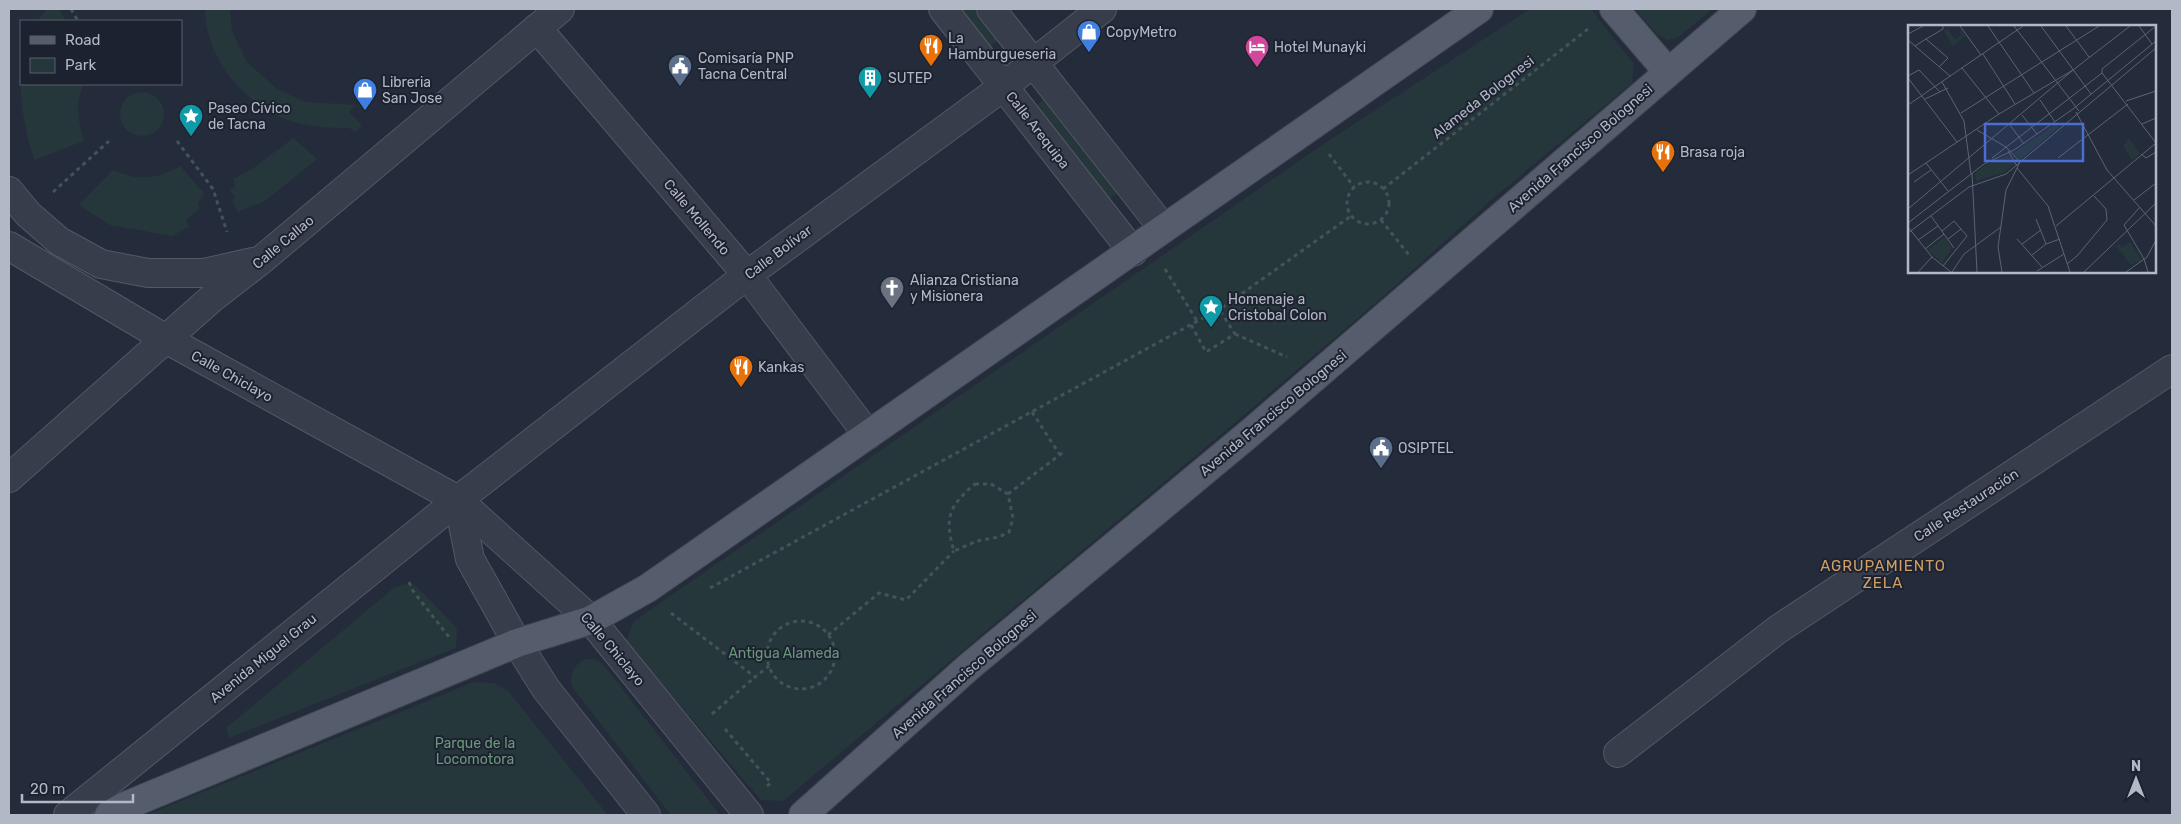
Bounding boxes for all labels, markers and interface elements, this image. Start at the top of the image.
shop icon: CopyMetro [1076,19,1102,53]
legend [20,20,182,85]
place label: CopyMetro [1106,24,1177,41]
inset map [1908,25,2156,272]
place label: La Hamburgueseria [948,30,1056,63]
text: Road [65,31,101,49]
restaurant icon: La Hamburgueseria [918,33,944,67]
hotel icon: Hotel Munayki [1244,34,1270,68]
place label: Hotel Munayki [1274,39,1366,56]
place label: Comisaría PNP Tacna Central [698,50,794,83]
street label: Alameda Bolognesi [1429,52,1538,142]
public building icon: Comisaría PNP Tacna Central [667,53,693,87]
text: Park [65,56,96,74]
building icon: SUTEP [857,65,883,99]
place label: SUTEP [888,70,932,87]
place label: Libreria San Jose [382,74,442,107]
shop icon: Libreria San Jose [352,77,378,111]
street label: Avenida Francisco Bolognesi [1504,81,1656,216]
street label: Calle Arequipa [1002,88,1073,172]
place label: Paseo Cívico de Tacna [208,100,291,133]
place icon: Paseo Cívico de Tacna [178,103,204,137]
restaurant icon: Brasa roja [1650,139,1676,173]
place label: Brasa roja [1680,144,1745,161]
street label: Calle Mollendo [660,176,733,259]
street label: Calle Callao [249,212,317,273]
street label: Calle Bolívar [741,221,816,283]
place label: Alianza Cristiana y Misionera [910,272,1019,305]
church icon: Alianza Cristiana y Misionera [879,275,905,309]
place label: Homenaje a Cristobal Colon [1228,291,1327,324]
place icon: Homenaje a Cristobal Colon [1198,294,1224,328]
street label: Calle Chiclayo [188,347,275,406]
street label: Avenida Francisco Bolognesi [1196,347,1350,480]
restaurant icon: Kankas [728,354,754,388]
place label: Kankas [758,359,804,376]
public building icon: OSIPTEL [1368,435,1394,469]
place label: OSIPTEL [1398,440,1454,457]
street label: Calle Restauración [1911,465,2022,546]
district label: AGRUPAMIENTO ZELA [1820,557,1946,592]
street label: Avenida Francisco Bolognesi [888,607,1040,742]
street label: Calle Chiclayo [577,609,648,689]
street label: Avenida Miguel Grau [206,610,320,707]
park label: Antigua Alameda [728,645,840,662]
park label: Parque de la Locomotora [435,735,515,768]
north arrow [2111,754,2161,804]
text: N [2131,758,2141,775]
scale bar [22,772,134,804]
text: 20 m [30,780,65,798]

